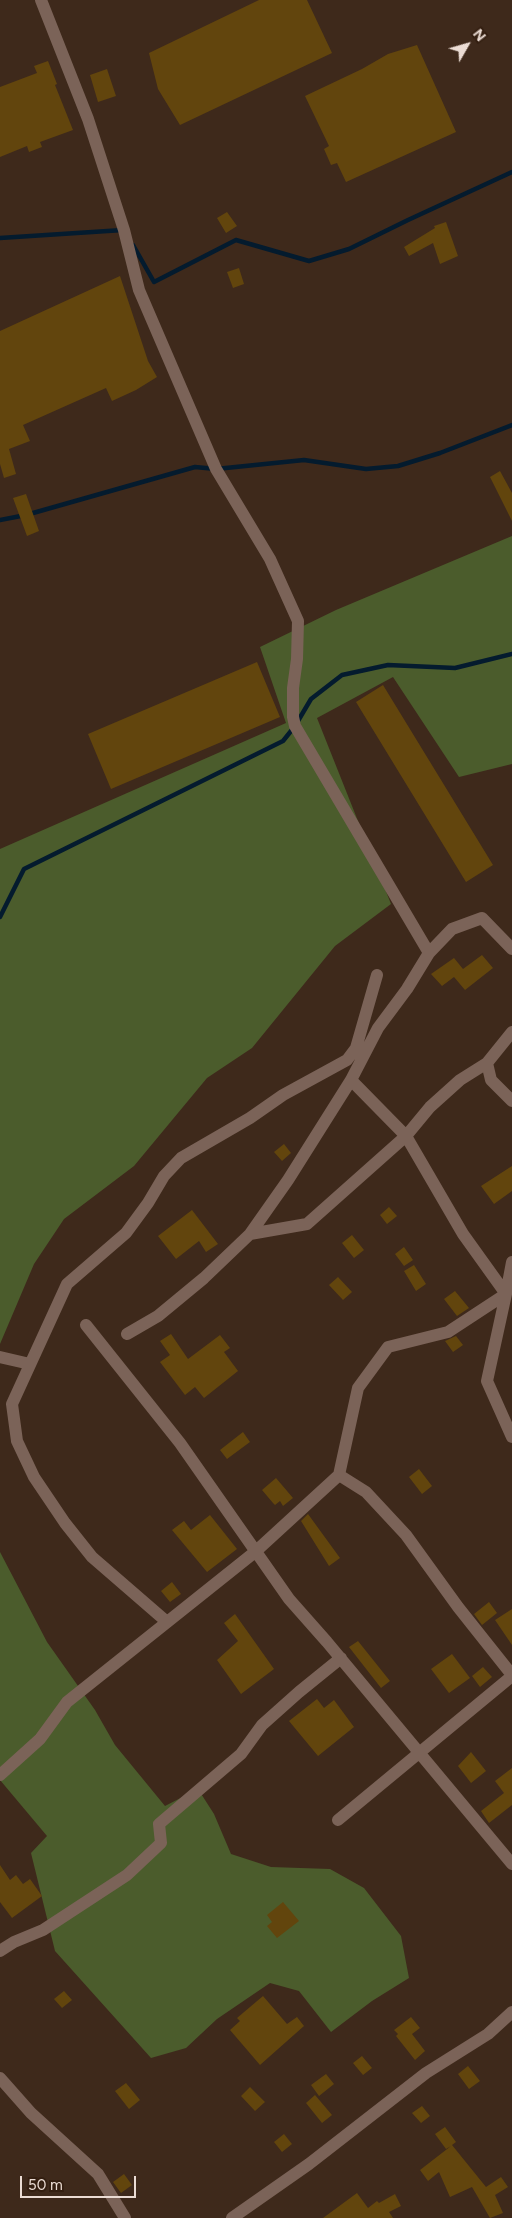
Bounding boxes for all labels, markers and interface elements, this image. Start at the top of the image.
north arrow [442,20,492,70]
text: N [469,26,489,45]
scale bar [22,2166,139,2198]
text: 50 m [28,2176,63,2194]

